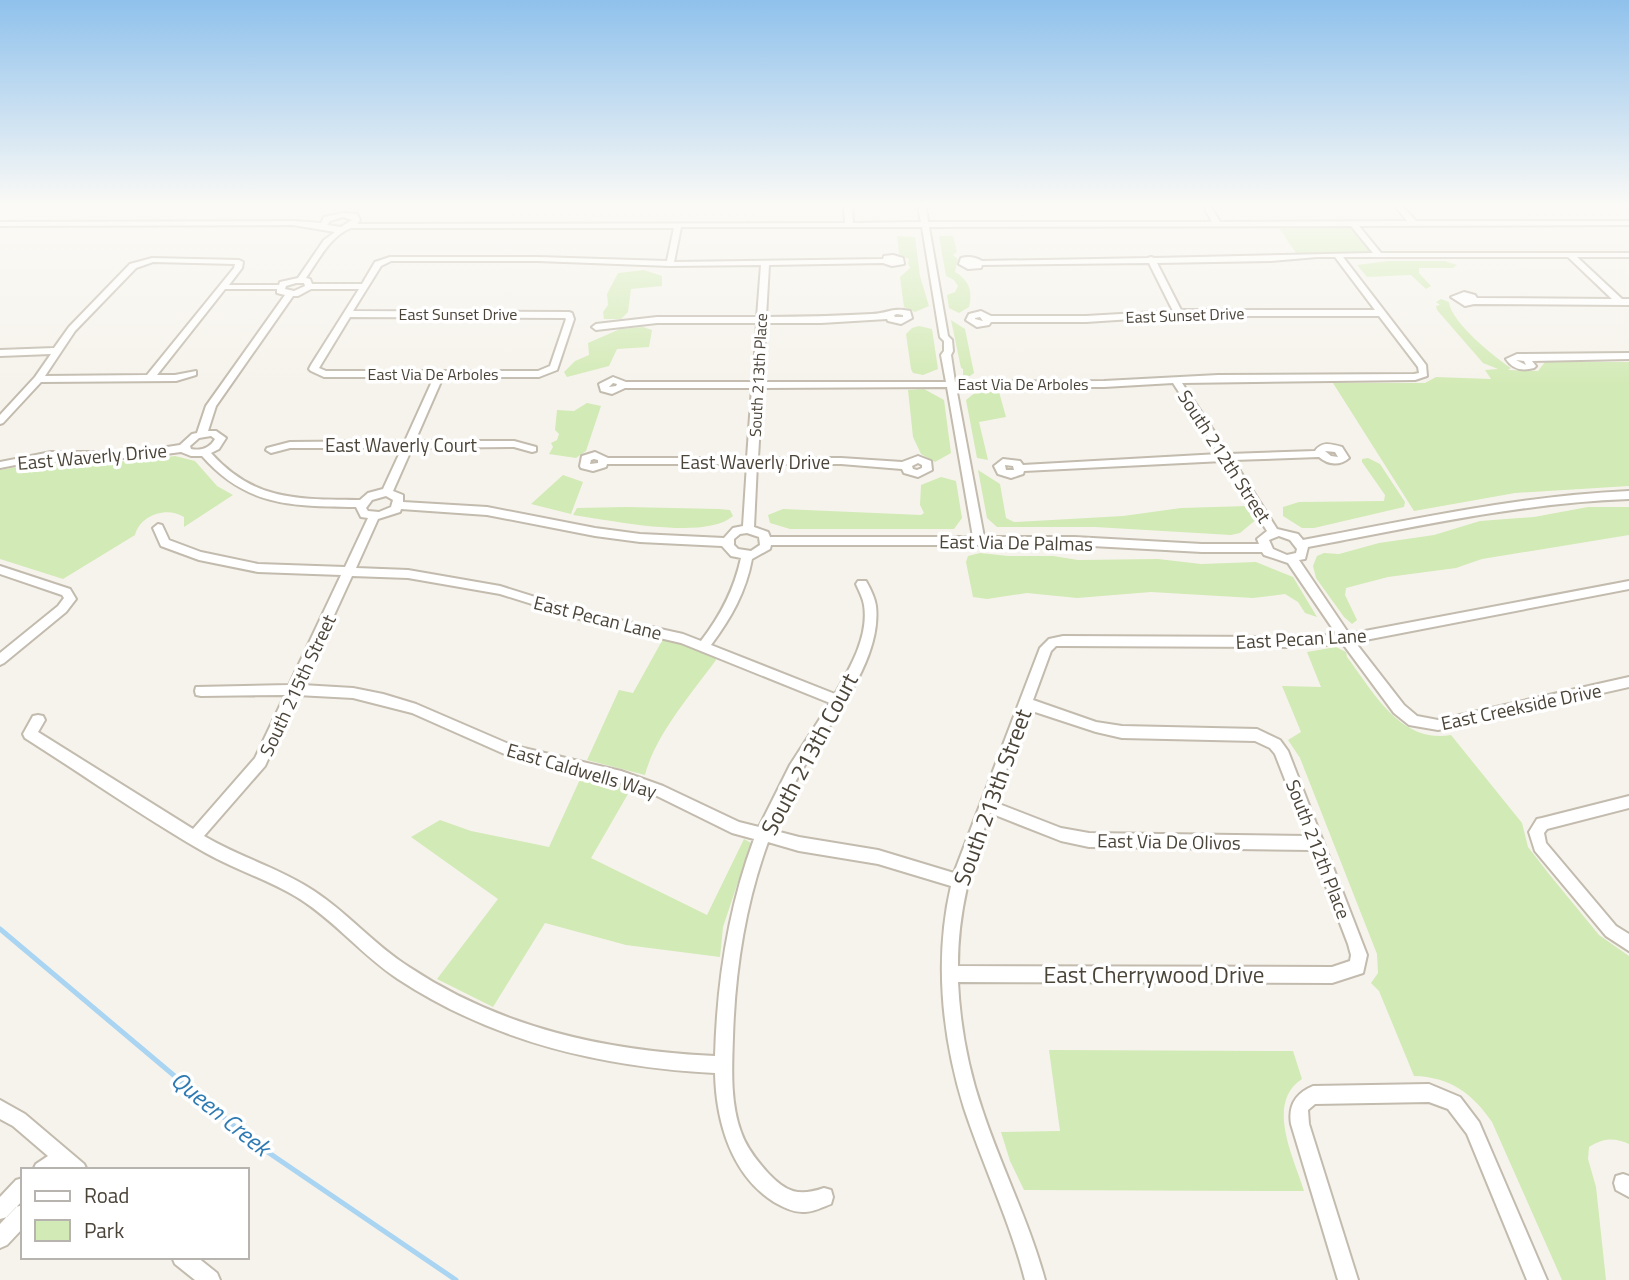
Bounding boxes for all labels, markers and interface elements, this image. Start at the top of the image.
street label: East Sunset Drive [1125,301,1245,329]
street label: East Sunset Drive [399,302,517,326]
street label: South 213th Place [743,312,773,438]
street label: East Via De Arboles [368,362,498,386]
street label: East Via De Arboles [958,372,1088,396]
street label: South 212th Street [1171,384,1279,529]
street label: East Waverly Court [325,430,477,459]
street label: East Waverly Drive [16,435,168,477]
street label: East Waverly Drive [680,447,830,476]
street label: East Via De Palmas [939,526,1093,558]
street label: East Pecan Lane [531,587,665,647]
street label: South 215th Street [251,609,343,761]
street label: East Pecan Lane [1235,620,1367,656]
street label: South 213th Court [752,667,866,841]
street label: East Creekside Drive [1438,675,1604,737]
street label: South 213th Street [944,704,1040,890]
street label: East Caldwells Way [504,735,660,805]
street label: South 212th Place [1279,775,1359,923]
street label: East Via De Olivos [1097,825,1241,857]
street label: East Cherrywood Drive [1044,957,1264,992]
water label: Queen Creek [164,1062,281,1166]
legend [21,1168,248,1259]
text: Road [84,1179,129,1211]
text: Park [84,1214,124,1246]

